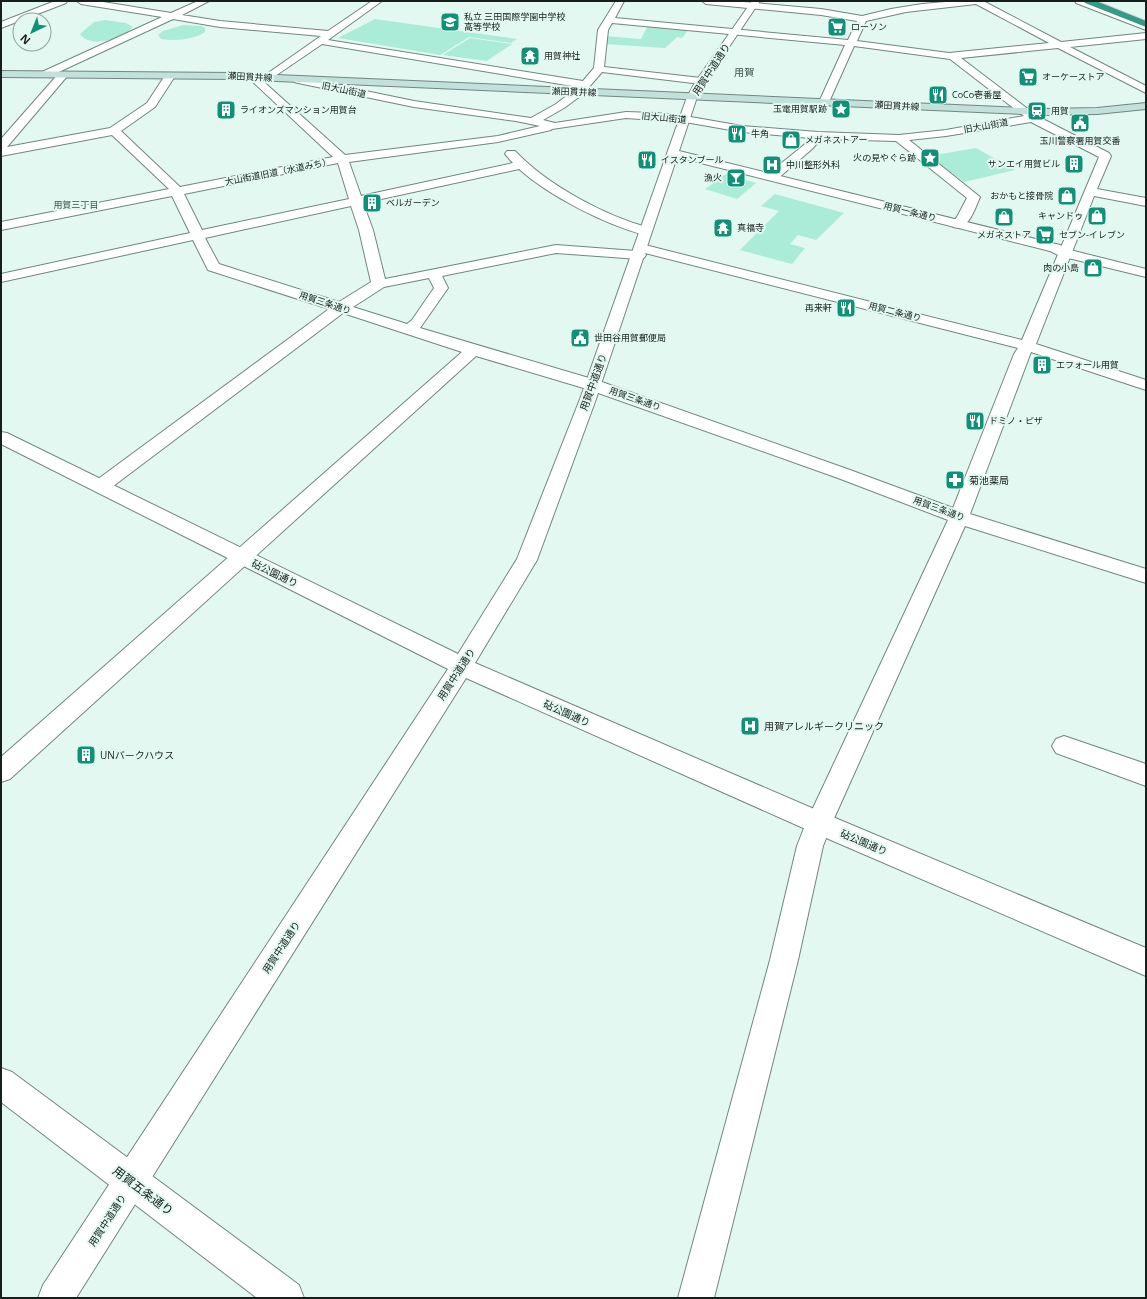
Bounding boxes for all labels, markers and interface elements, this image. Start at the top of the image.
place label: 私立 三田国際学園中学校 高等学校 [464,10,565,33]
school or university icon: 私立 三田国際学園中学校 高等学校 [439,11,461,33]
north arrow [12,12,52,52]
supermarket icon: ローソン [826,16,848,38]
place label: ローソン [851,20,887,33]
text: N [16,31,33,48]
street label: 用賀中道通り [689,40,733,98]
temple icon: 用賀神社 [519,45,541,67]
place label: 用賀神社 [544,49,580,62]
district label: 用賀 [734,65,754,79]
supermarket icon: オーケーストア [1017,66,1039,88]
street label: 瀬田貫井線 [227,69,274,84]
place label: オーケーストア [1042,70,1105,83]
street label: 旧大山街道 [321,78,367,101]
street label: 瀬田貫井線 [551,84,598,99]
restaurant icon: CoCo壱番屋 [927,84,949,106]
place label: CoCo壱番屋 [952,88,1001,101]
place icon: 玉電用賀駅跡 [830,98,852,120]
street label: 瀬田貫井線 [874,98,921,113]
building icon: ライオンズマンション用賀台 [215,99,237,121]
station icon: 用賀 [1026,100,1048,122]
place label: 玉電用賀駅跡 [773,102,827,115]
place label: ライオンズマンション用賀台 [240,103,357,116]
place label: 用賀 [1051,104,1069,117]
street label: 旧大山街道 [641,109,687,126]
public building icon: 玉川警察署用賀交番 [1069,112,1091,134]
street label: 旧大山街道 [963,115,1009,136]
restaurant icon: 牛角 [726,123,748,145]
place label: 牛角 [751,127,769,140]
shop icon: メガネストアー [780,129,802,151]
place label: メガネストアー [805,133,867,146]
place label: 玉川警察署用賀交番 [1039,134,1121,147]
place icon: 火の見やぐら跡 [919,147,941,169]
restaurant icon: イスタンブール [636,149,658,171]
place label: 火の見やぐら跡 [853,151,916,164]
place label: イスタンブール [661,153,723,166]
building icon: サンエイ用賀ビル [1063,153,1085,175]
hospital icon: 中川整形外科 [761,154,783,176]
street label: 大山街道旧道（水道みち） [224,155,332,188]
place label: サンエイ用賀ビル [988,157,1060,170]
place label: 中川整形外科 [786,158,840,171]
bar icon: 漁火 [725,167,747,189]
place label: 漁火 [704,171,722,184]
shop icon: おかもと接骨院 [1056,185,1078,207]
place label: おかもと接骨院 [990,189,1053,202]
building icon: ベルガーデン [361,192,383,214]
place label: ベルガーデン [386,196,440,209]
district label: 用賀三丁目 [53,198,99,211]
street label: 用賀一条通り [882,199,938,224]
shop icon: キャンドゥ [1086,205,1108,227]
shop icon: メガネストア [993,206,1015,228]
place label: キャンドゥ [1038,209,1083,222]
temple icon: 真福寺 [712,217,734,239]
place label: 真福寺 [737,221,764,234]
supermarket icon: セブン-イレブン [1034,224,1056,246]
place label: メガネストア [977,228,1031,241]
place label: セブン-イレブン [1059,228,1125,241]
shop icon: 肉の小島 [1082,257,1104,279]
place label: 肉の小島 [1043,261,1079,274]
street label: 用賀三条通り [297,288,353,317]
restaurant icon: 再来軒 [835,297,857,319]
street label: 用賀二条通り [867,299,923,324]
place label: 再来軒 [805,301,832,314]
public building icon: 世田谷用賀郵便局 [569,327,591,349]
place label: 世田谷用賀郵便局 [594,331,666,344]
street label: 用賀中道通り [576,351,610,413]
building icon: エフォール用賀 [1031,354,1053,376]
place label: エフォール用賀 [1056,358,1119,371]
street label: 用賀三条通り [608,384,663,413]
restaurant icon: ドミノ・ピザ [964,410,986,432]
place label: ドミノ・ピザ [989,414,1043,427]
pharmacy icon: 菊池薬局 [944,469,966,491]
place label: 菊池薬局 [969,473,1009,487]
street label: 用賀三条通り [912,493,967,524]
street label: 砧公園通り [249,556,301,590]
street label: 用賀中道通り [434,645,478,703]
street label: 砧公園通り [541,696,593,730]
hospital icon: 用賀アレルギークリニック [739,715,761,737]
place label: 用賀アレルギークリニック [764,719,884,733]
building icon: UNパークハウス [75,744,97,766]
place label: UNパークハウス [100,748,174,762]
street label: 砧公園通り [838,826,890,858]
street label: 用賀中道通り [259,918,303,976]
street label: 用賀五条通り [109,1162,177,1219]
street label: 用賀中道通り [85,1191,129,1249]

